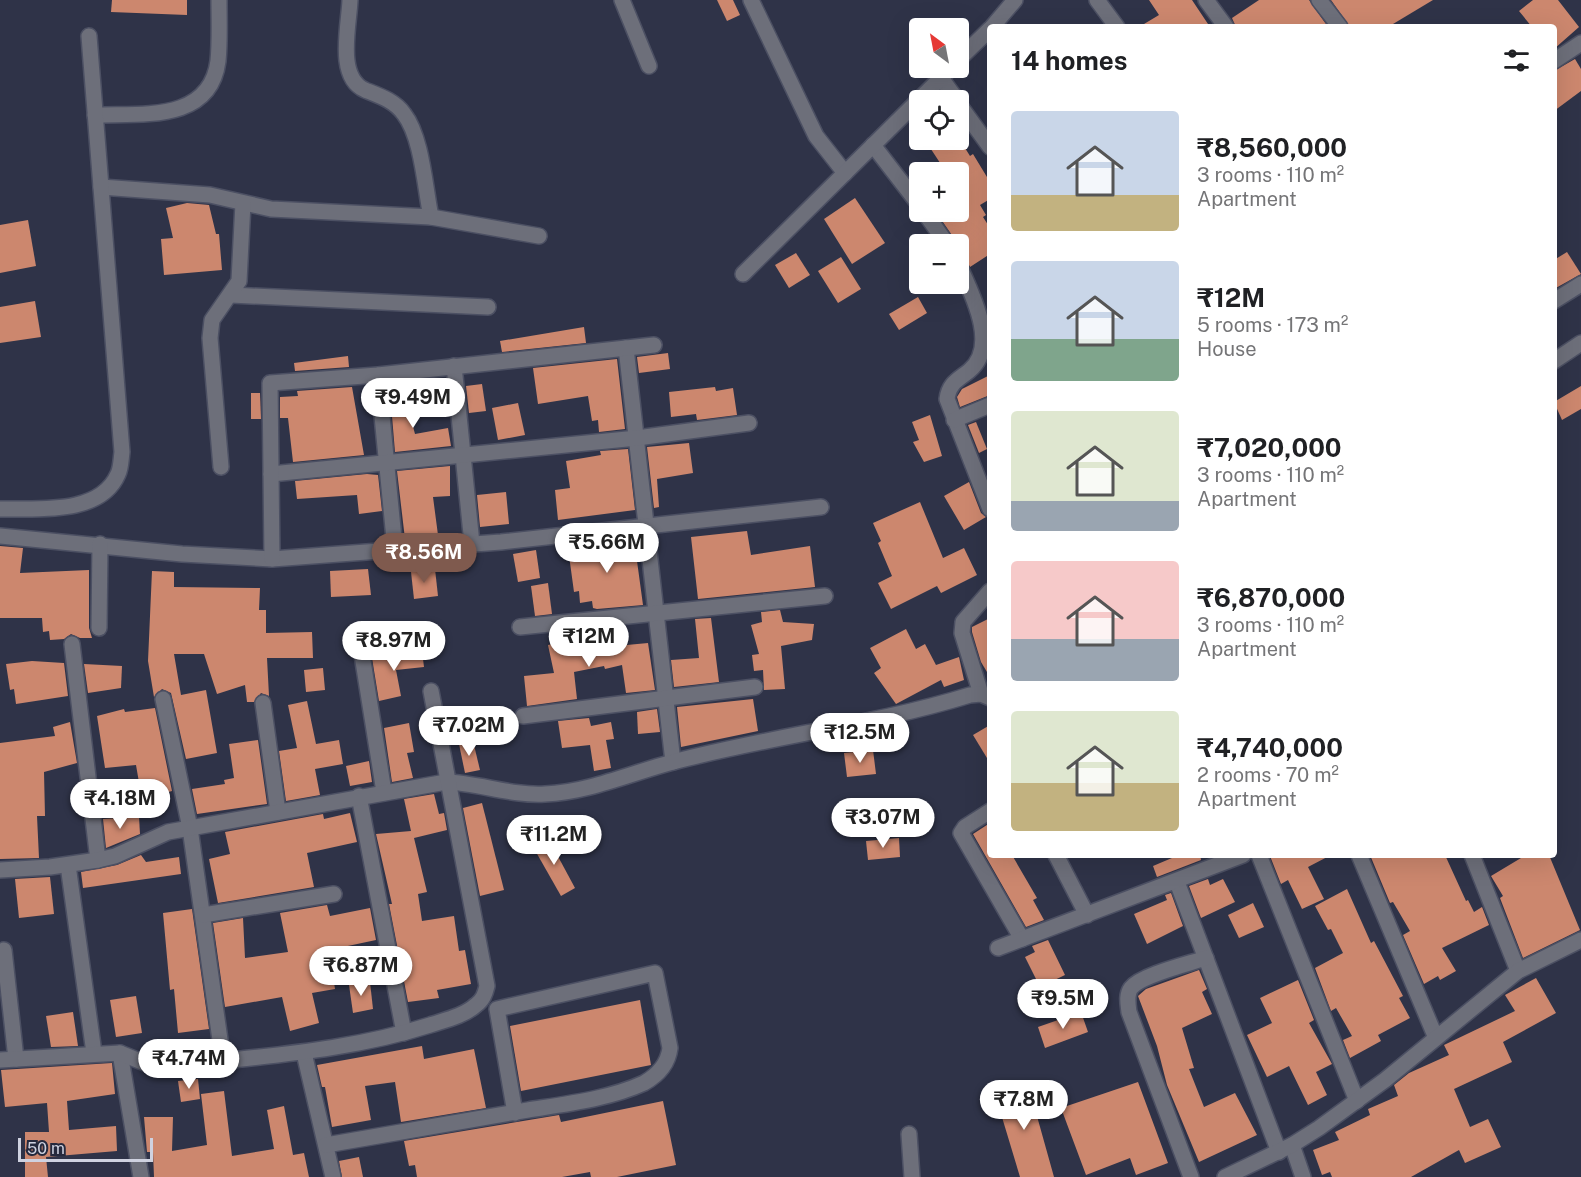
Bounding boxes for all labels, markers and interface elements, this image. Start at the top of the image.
north arrow [909,18,969,78]
map controls [909,18,969,294]
icon: filters [1500,44,1533,77]
text: 14 homes [1011,45,1127,76]
button: locate [909,90,969,150]
text: ₹8,560,000 [1197,132,1347,163]
icon: home [1059,135,1131,207]
button: + [909,162,969,222]
text: 3 rooms · 110 m² [1197,163,1344,187]
text: Apartment [1197,187,1297,211]
button: − [909,234,969,294]
text: ₹12M [1197,282,1265,313]
icon: home [1059,285,1131,357]
text: 5 rooms · 173 m² [1197,313,1348,337]
text: House [1197,337,1257,361]
pin: ₹9.49M [364,378,462,429]
text: ₹9.49M [375,385,451,409]
text: ₹7,020,000 [1197,432,1342,463]
icon: home [1059,435,1131,507]
text: 3 rooms · 110 m² [1197,463,1344,487]
text: Apartment [1197,487,1297,511]
pin: ₹5.66M [558,523,656,574]
text: ₹5.66M [569,530,645,554]
pin: ₹8.56M [375,533,473,584]
text: ₹8.56M [386,540,462,564]
text: ₹6,870,000 [1197,582,1345,613]
icon: home [1059,585,1131,657]
text: 3 rooms · 110 m² [1197,613,1344,637]
pin: ₹12M [553,617,625,668]
pin: ₹8.97M [345,621,443,672]
text: ₹12M [563,624,615,648]
text: ₹8.97M [356,628,432,652]
text: Apartment [1197,637,1297,661]
pin: ₹7.02M [420,706,518,757]
text: ₹7.02M [433,713,505,737]
pin: ₹12.5M [811,713,909,764]
text: ₹12.5M [824,720,896,744]
text: ₹4,740,000 [1197,732,1343,763]
icon: home [1059,735,1131,807]
text: 2 rooms · 70 m² [1197,763,1339,787]
pin: ₹4.18M [71,779,169,830]
text: ₹4.18M [84,786,156,810]
text: Apartment [1197,787,1297,811]
pin: ₹3.07M [834,798,932,849]
text: ₹3.07M [846,805,920,829]
pin: ₹11.2M [505,815,603,866]
text: ₹11.2M [521,822,587,846]
pin: ₹6.87M [312,946,410,997]
text: ₹6.87M [323,953,399,977]
pin: ₹9.5M [1021,979,1105,1030]
text: ₹9.5M [1031,986,1095,1010]
pin: ₹4.74M [140,1039,238,1090]
text: ₹4.74M [152,1046,226,1070]
pin: ₹7.8M [982,1080,1066,1131]
text: ₹7.8M [994,1087,1054,1111]
scale bar [18,1135,153,1162]
text: 50 m [27,1139,65,1158]

